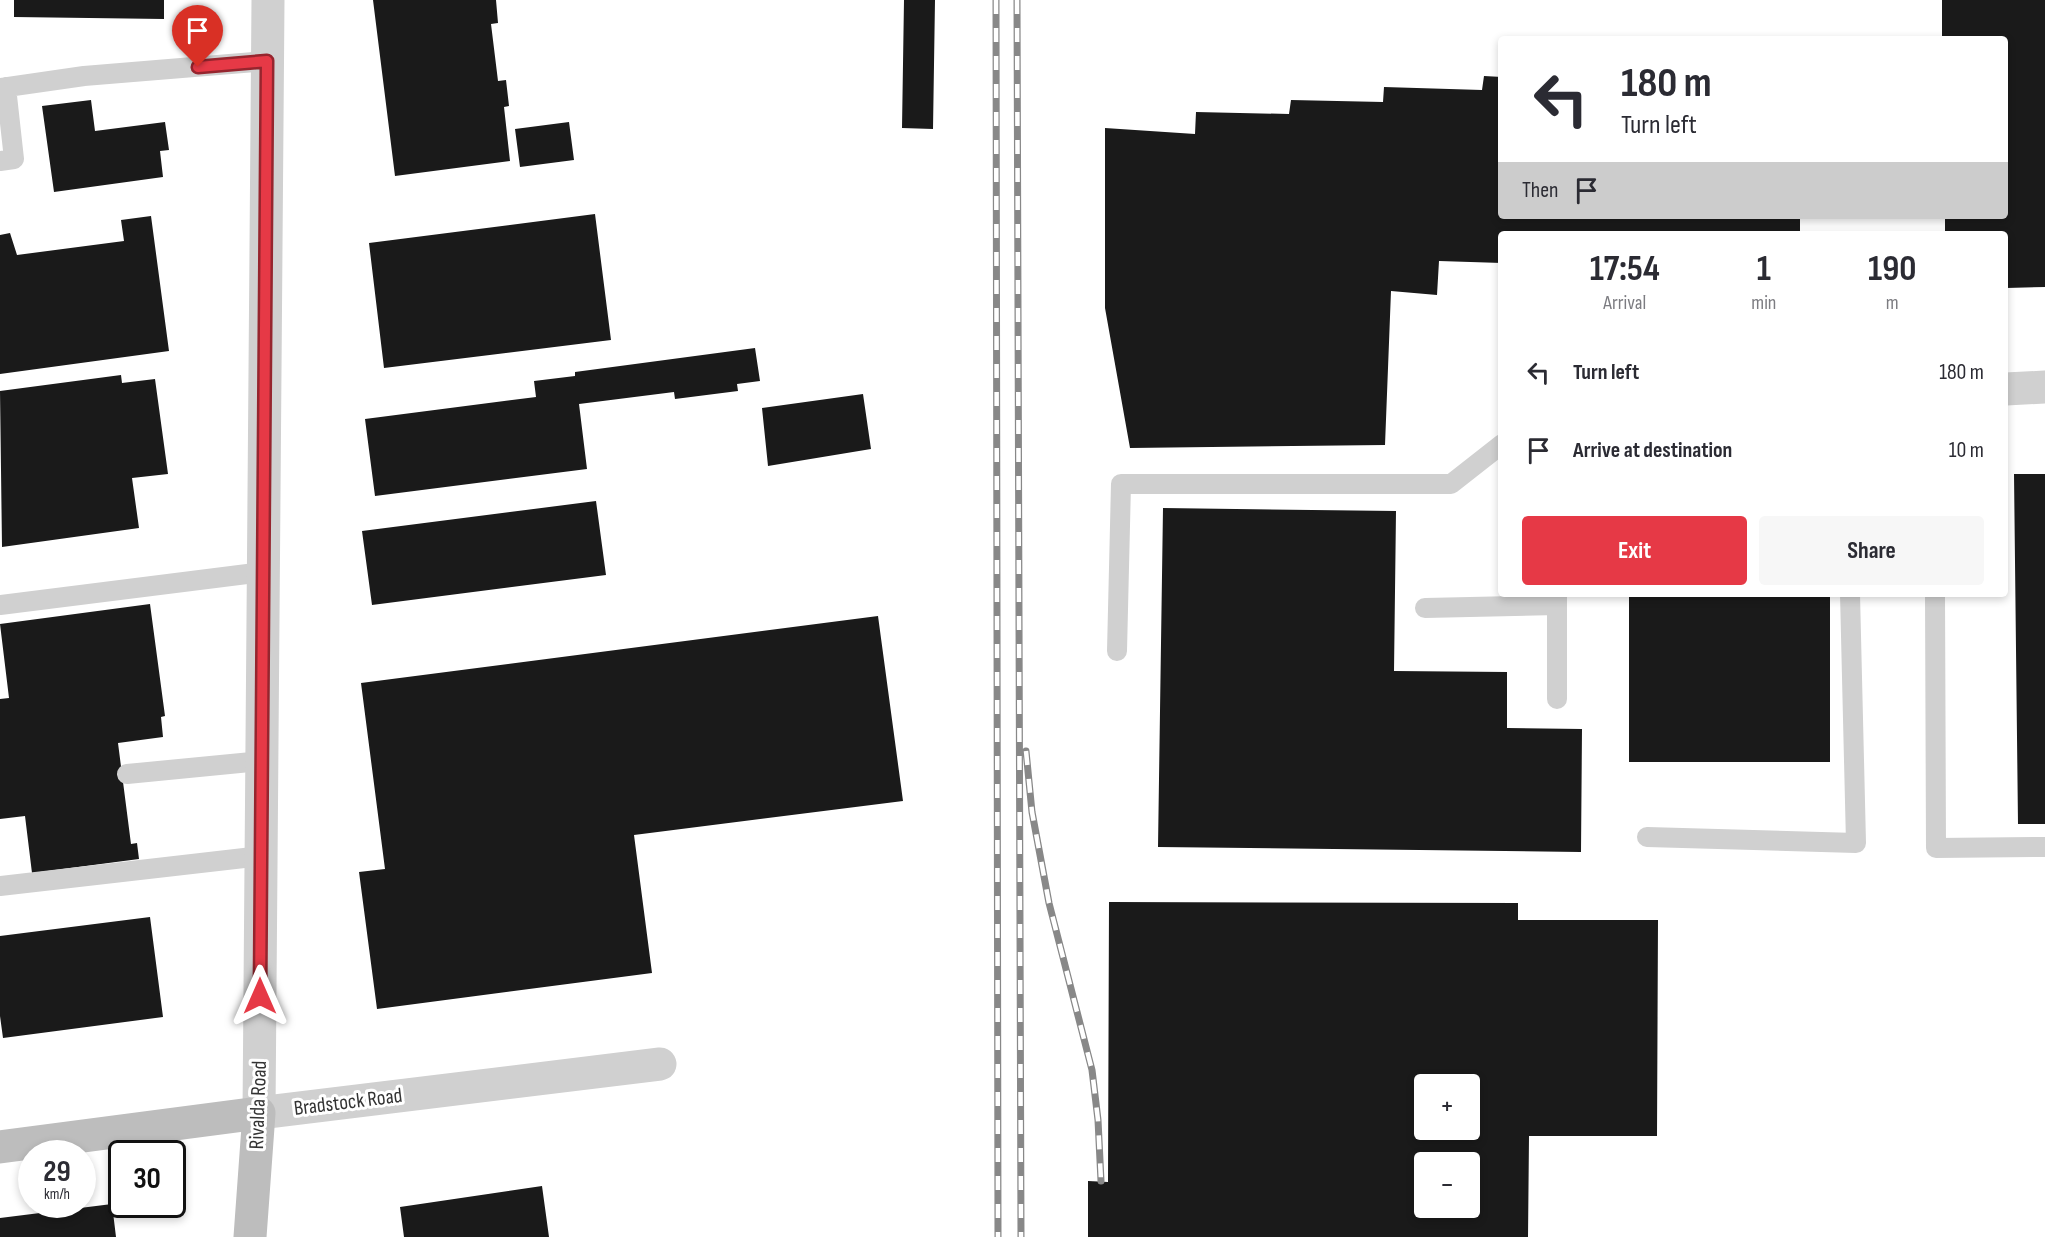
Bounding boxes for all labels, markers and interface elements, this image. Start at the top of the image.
pin [172,5,223,67]
icon: arrive [181,14,214,47]
text: 180 m [1621,58,1712,109]
icon: left [1522,60,1600,138]
text: Turn left [1621,109,1697,141]
icon: arrive [1570,174,1603,207]
text: Then [1522,177,1558,204]
text: 17:54 [1590,248,1660,291]
text: 1 [1757,248,1771,291]
text: 190 [1868,248,1916,291]
text: Arrival [1603,291,1646,315]
text: min [1751,291,1776,315]
text: m [1886,291,1899,315]
icon: left [1522,356,1555,389]
text: Turn left [1573,359,1639,386]
text: 180 m [1939,359,1984,386]
icon: arrive [1522,434,1555,467]
text: Arrive at destination [1573,437,1732,464]
text: 10 m [1949,437,1984,464]
button: Exit [1522,516,1747,585]
button: Share [1759,516,1984,585]
position arrow [228,964,292,1028]
street label: Rivalda Road [244,1060,272,1150]
map controls [1414,1074,1480,1218]
button: + [1414,1074,1480,1140]
street label: Bradstock Road [292,1083,404,1121]
speed limit sign: 30 [108,1140,186,1218]
button: − [1414,1152,1480,1218]
text: 29 [43,1154,71,1190]
text: km/h [44,1185,70,1204]

